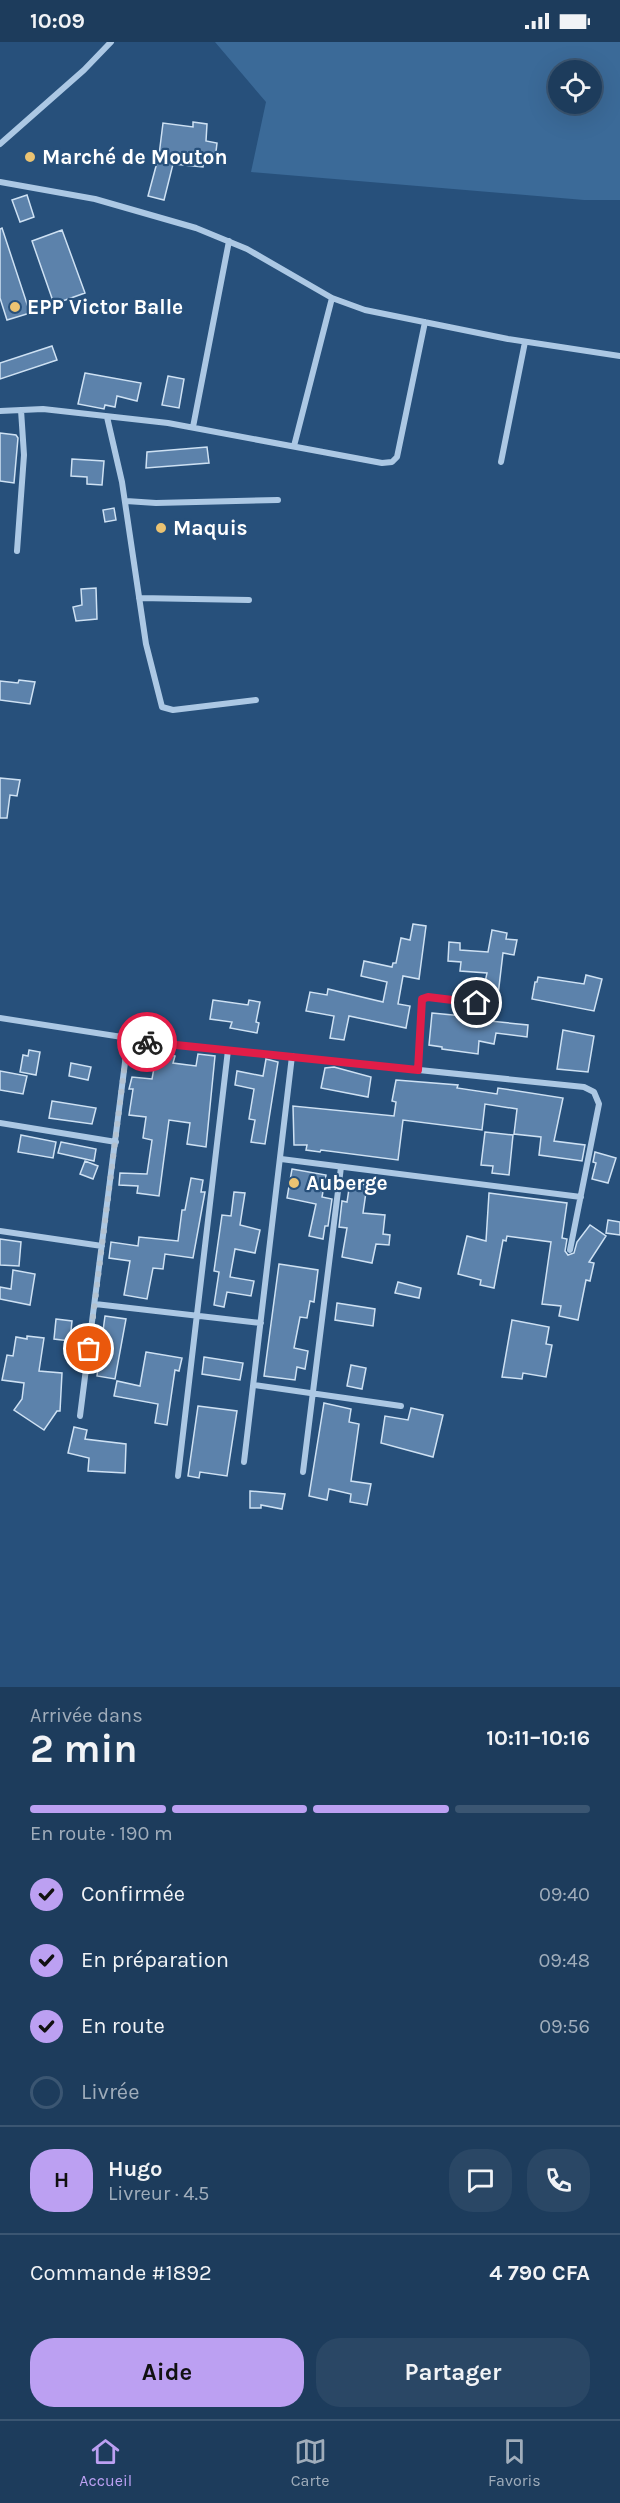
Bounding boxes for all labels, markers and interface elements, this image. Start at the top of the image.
text: 10:09 [30,8,85,34]
map controls [548,60,602,114]
button: locate [548,60,602,114]
place label: Marché de Mouton [42,145,228,169]
marker: Marché de Mouton [23,150,37,164]
place label: EPP Victor Balle [27,295,183,319]
marker: EPP Victor Balle [8,300,22,314]
place label: Maquis [173,516,248,541]
marker: Maquis [154,521,168,535]
pin [451,977,502,1028]
icon: home [460,986,493,1019]
courier [117,1012,177,1072]
icon: bike [131,1026,164,1059]
place label: Auberge [306,1171,388,1195]
marker: Auberge [287,1176,301,1190]
pin [63,1323,114,1374]
icon: bag [72,1332,105,1365]
text: Arrivée dans [30,1704,143,1727]
text: 10:11–10:16 [486,1725,590,1751]
text: 2 min [30,1726,138,1772]
text: En route · 190 m [30,1822,173,1845]
icon: check [30,1878,63,1911]
text: Confirmée [81,1881,185,1907]
text: 09:40 [539,1883,590,1906]
icon: check [30,1944,63,1977]
text: En préparation [81,1947,229,1973]
text: 09:48 [538,1949,590,1972]
icon: check [30,2010,63,2043]
text: En route [81,2013,165,2039]
text: 09:56 [539,2015,590,2038]
text: Livrée [81,2079,139,2105]
button: chat [449,2149,512,2212]
button: phone [527,2149,590,2212]
text: Hugo [108,2156,163,2182]
text: H [54,2167,69,2193]
text: Livreur · 4.5 [108,2182,209,2205]
text: Commande #1892 [30,2260,212,2286]
text: 4 790 CFA [489,2260,590,2286]
button: Aide [30,2338,304,2407]
button: Partager [316,2338,590,2407]
tab: Accueil [79,2435,132,2490]
tab: Carte [291,2435,329,2490]
tab: Favoris [488,2435,541,2490]

